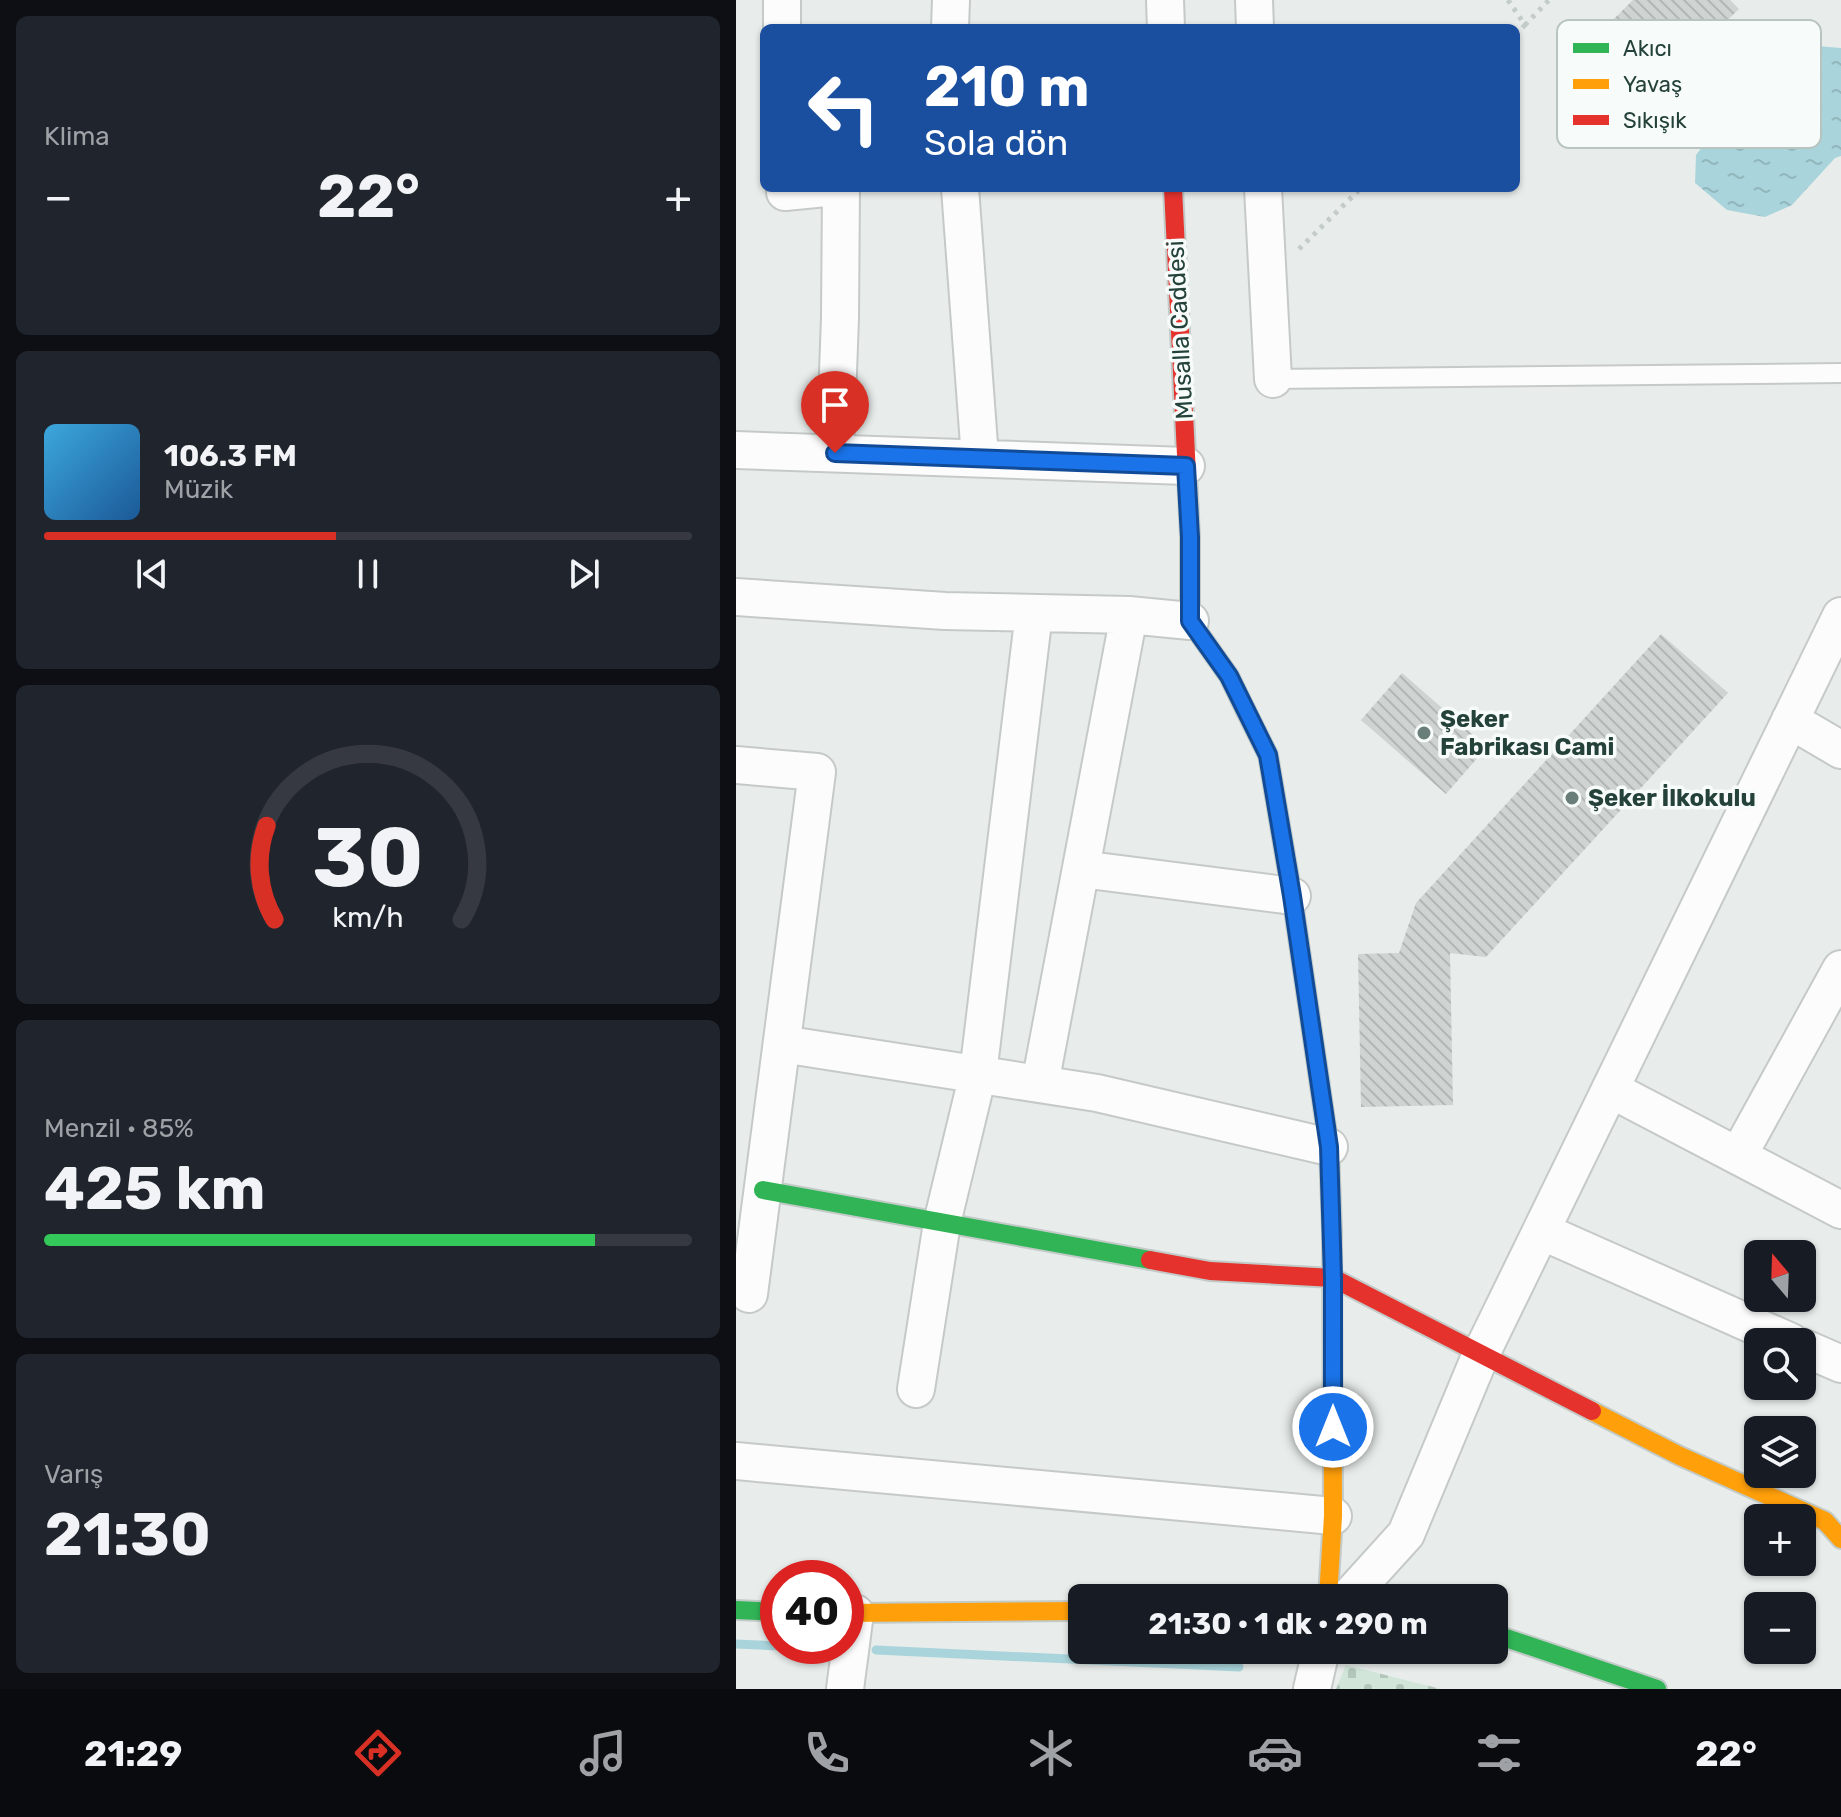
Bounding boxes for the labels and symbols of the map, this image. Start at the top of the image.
legend [1557,20,1821,148]
text: Akıcı [1623,35,1672,62]
text: Yavaş [1623,71,1682,98]
text: Sıkışık [1623,107,1687,134]
street label: Musalla Caddesi [1161,240,1199,420]
pin [801,371,869,453]
place label: Şeker Fabrikası Cami [1440,705,1614,761]
marker: Şeker Fabrikası Cami [1415,724,1433,742]
place label: Şeker İlkokulu [1588,784,1756,812]
marker: Şeker İlkokulu [1563,789,1581,807]
north arrow [1744,1240,1816,1312]
position arrow [1291,1385,1375,1469]
speed limit sign: 40 [760,1560,864,1664]

